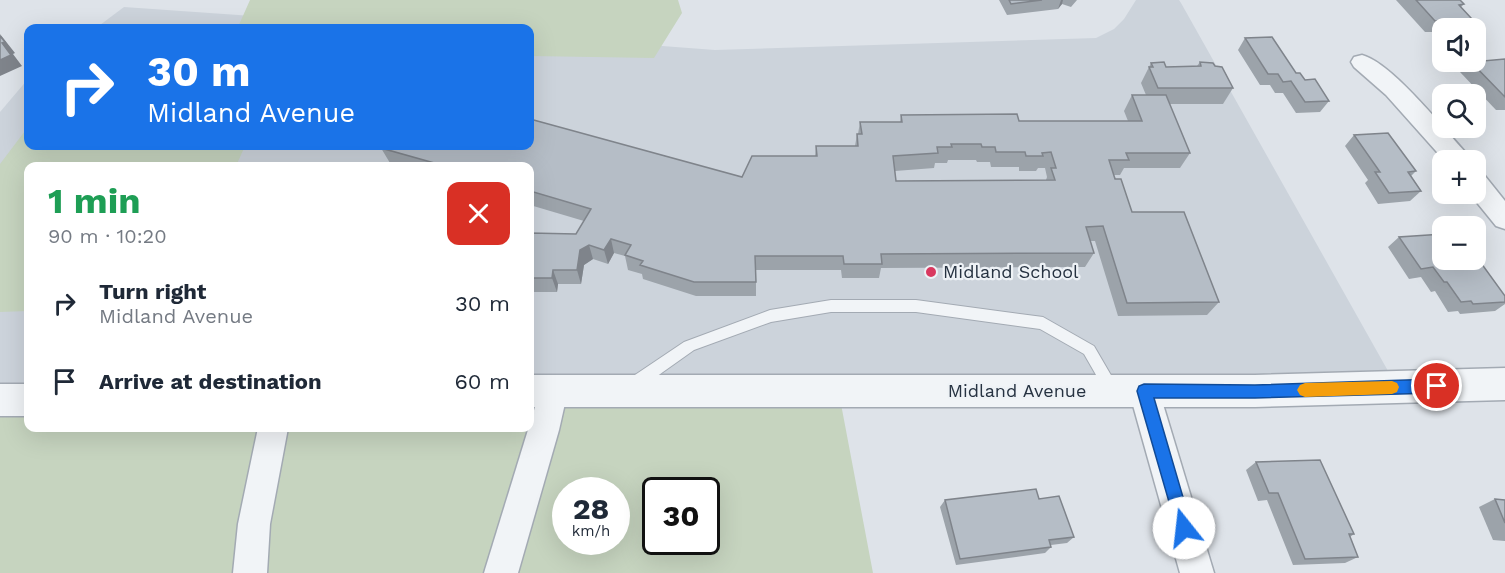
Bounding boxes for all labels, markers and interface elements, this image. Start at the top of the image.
map controls [1432,18,1486,270]
button: sound [1432,18,1486,72]
text: 30 m [147,47,251,96]
icon: right [48,48,126,126]
button: search [1432,84,1486,138]
text: Midland Avenue [147,97,355,129]
button: + [1432,150,1486,204]
text: 1 min [48,180,140,222]
button: close [447,182,510,245]
button: − [1432,216,1486,270]
text: 90 m · 10:20 [48,224,167,248]
place label: Midland School [943,261,1079,282]
marker: Midland School [924,265,938,279]
text: Turn right [99,279,206,304]
icon: right [48,287,81,320]
text: 30 m [455,291,510,316]
text: Midland Avenue [99,304,253,328]
pin [1411,360,1462,411]
icon: arrive [48,365,81,398]
text: Arrive at destination [99,369,322,394]
text: 60 m [454,369,510,394]
icon: arrive [1420,369,1453,402]
street label: Midland Avenue [948,380,1086,401]
speed limit sign: 30 [642,477,720,555]
text: 28 [573,491,609,526]
position arrow [1152,496,1216,560]
text: km/h [572,522,610,540]

